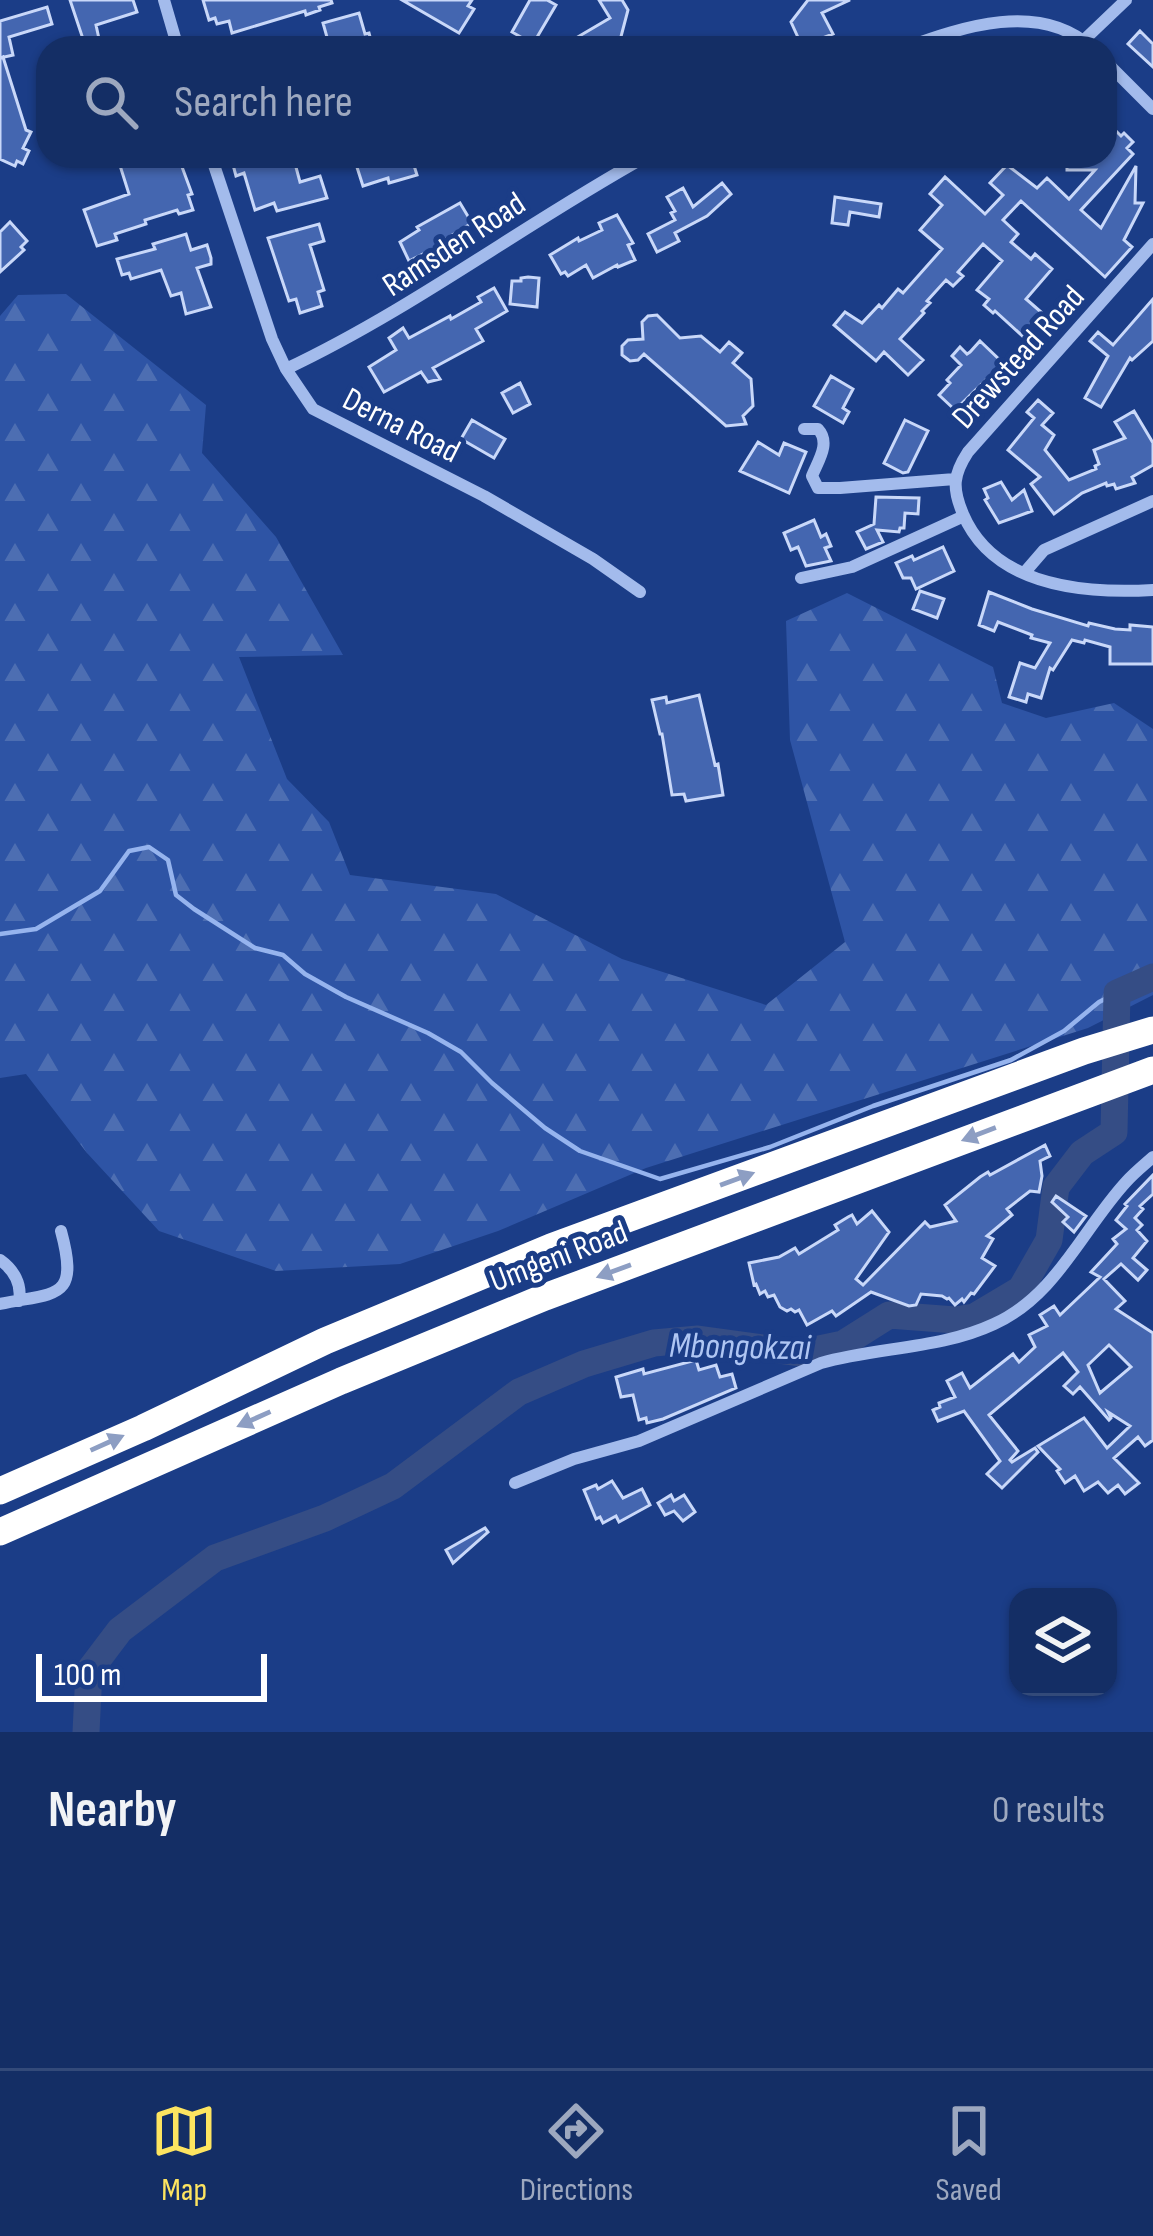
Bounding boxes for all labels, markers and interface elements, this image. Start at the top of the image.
search box [36,36,1117,168]
icon: search [78,69,144,135]
text: Search here [174,75,353,130]
street label: Ramsden Road [375,184,533,306]
street label: Drewstead Road [944,278,1093,437]
street label: Derna Road [336,379,466,472]
one-way arrow [961,1126,997,1145]
one-way arrow [720,1168,756,1187]
street label: Umgeni Road [484,1212,633,1301]
one-way arrow [596,1263,632,1281]
water label: Mbongokzai [669,1325,812,1370]
one-way arrow [236,1410,271,1430]
one-way arrow [90,1433,125,1453]
map controls [1009,1588,1117,1696]
button: layers [1009,1588,1117,1696]
scale bar [36,1648,267,1701]
text: 100 m [54,1655,121,1695]
text: Nearby [48,1780,177,1841]
text: 0 results [992,1787,1105,1834]
tab: Map [151,2098,217,2210]
tab: Directions [520,2098,633,2210]
tab: Saved [936,2098,1002,2210]

